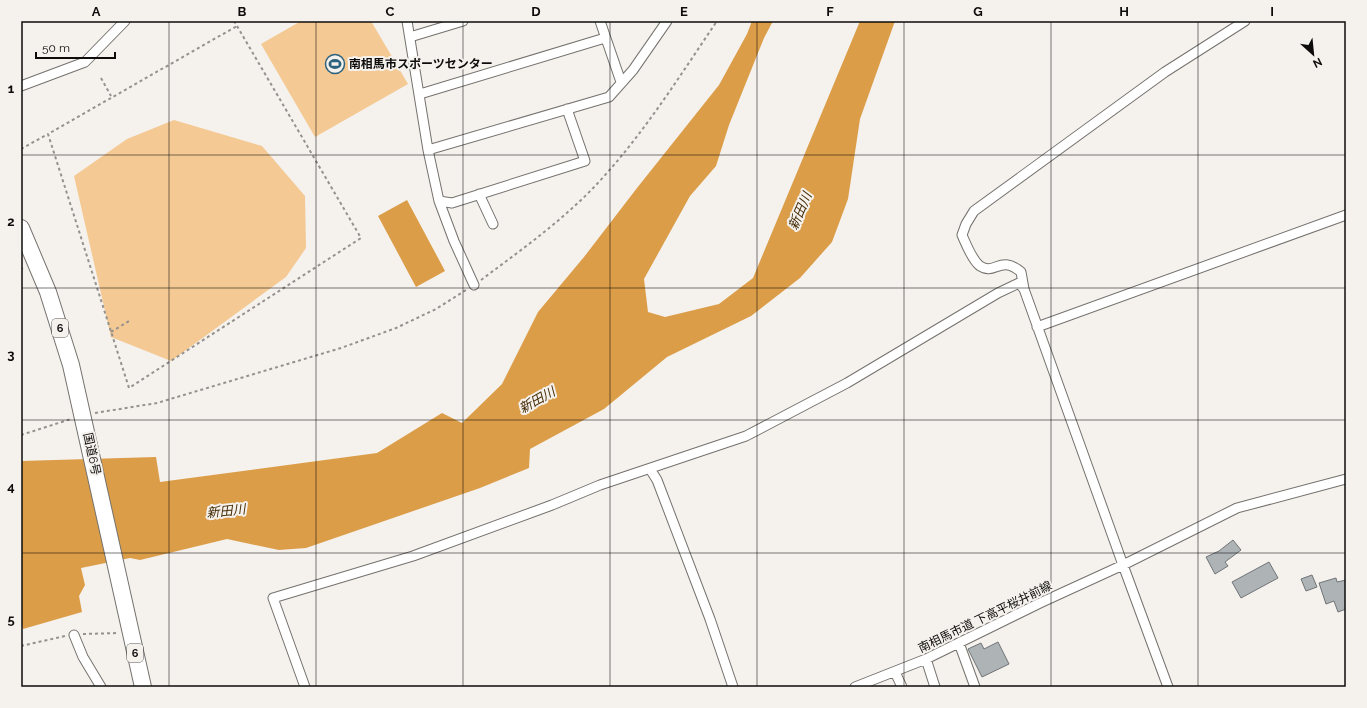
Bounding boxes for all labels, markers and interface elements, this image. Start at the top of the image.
text: A [92,4,101,19]
text: B [238,4,247,19]
text: C [386,4,395,19]
text: D [531,4,541,19]
text: E [680,4,688,19]
text: F [826,4,834,19]
text: G [973,4,983,19]
text: H [1119,4,1129,19]
text: I [1270,4,1274,19]
scale bar [36,34,115,60]
north arrow [1293,34,1333,74]
text: 50 m [42,41,70,55]
sports icon: 南相馬市スポーツセンター [324,53,346,75]
text: N [1311,55,1324,70]
place label: 南相馬市スポーツセンター [349,57,493,71]
text: 1 [8,81,15,96]
water label: 新田川 [785,188,815,232]
text: 2 [7,214,15,229]
road number: 6 [52,319,68,337]
text: 3 [7,347,15,362]
water label: 新田川 [516,383,559,416]
street label: 国道6号 [81,431,103,477]
text: 4 [7,479,15,494]
water label: 新田川 [206,501,248,520]
street label: 南相馬市道 下高平桜井前線 [916,578,1054,656]
text: 5 [7,612,15,627]
road number: 6 [127,644,143,662]

